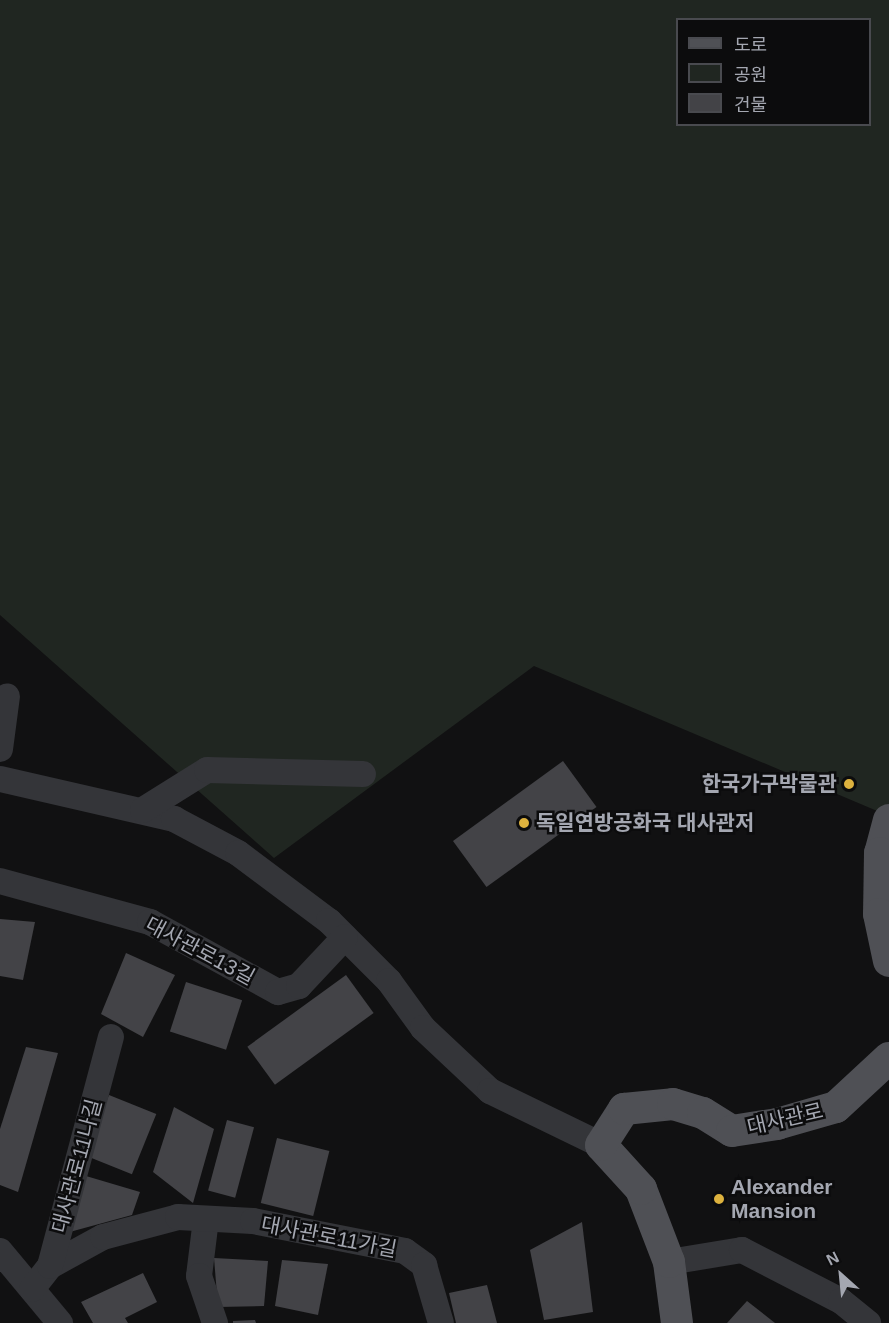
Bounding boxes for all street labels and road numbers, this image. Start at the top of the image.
street label: 대사관로13길 [141,912,259,990]
street label: 대사관로11나길 [47,1096,107,1236]
street label: 대사관로 [745,1098,825,1140]
street label: 대사관로11가길 [259,1211,399,1263]

